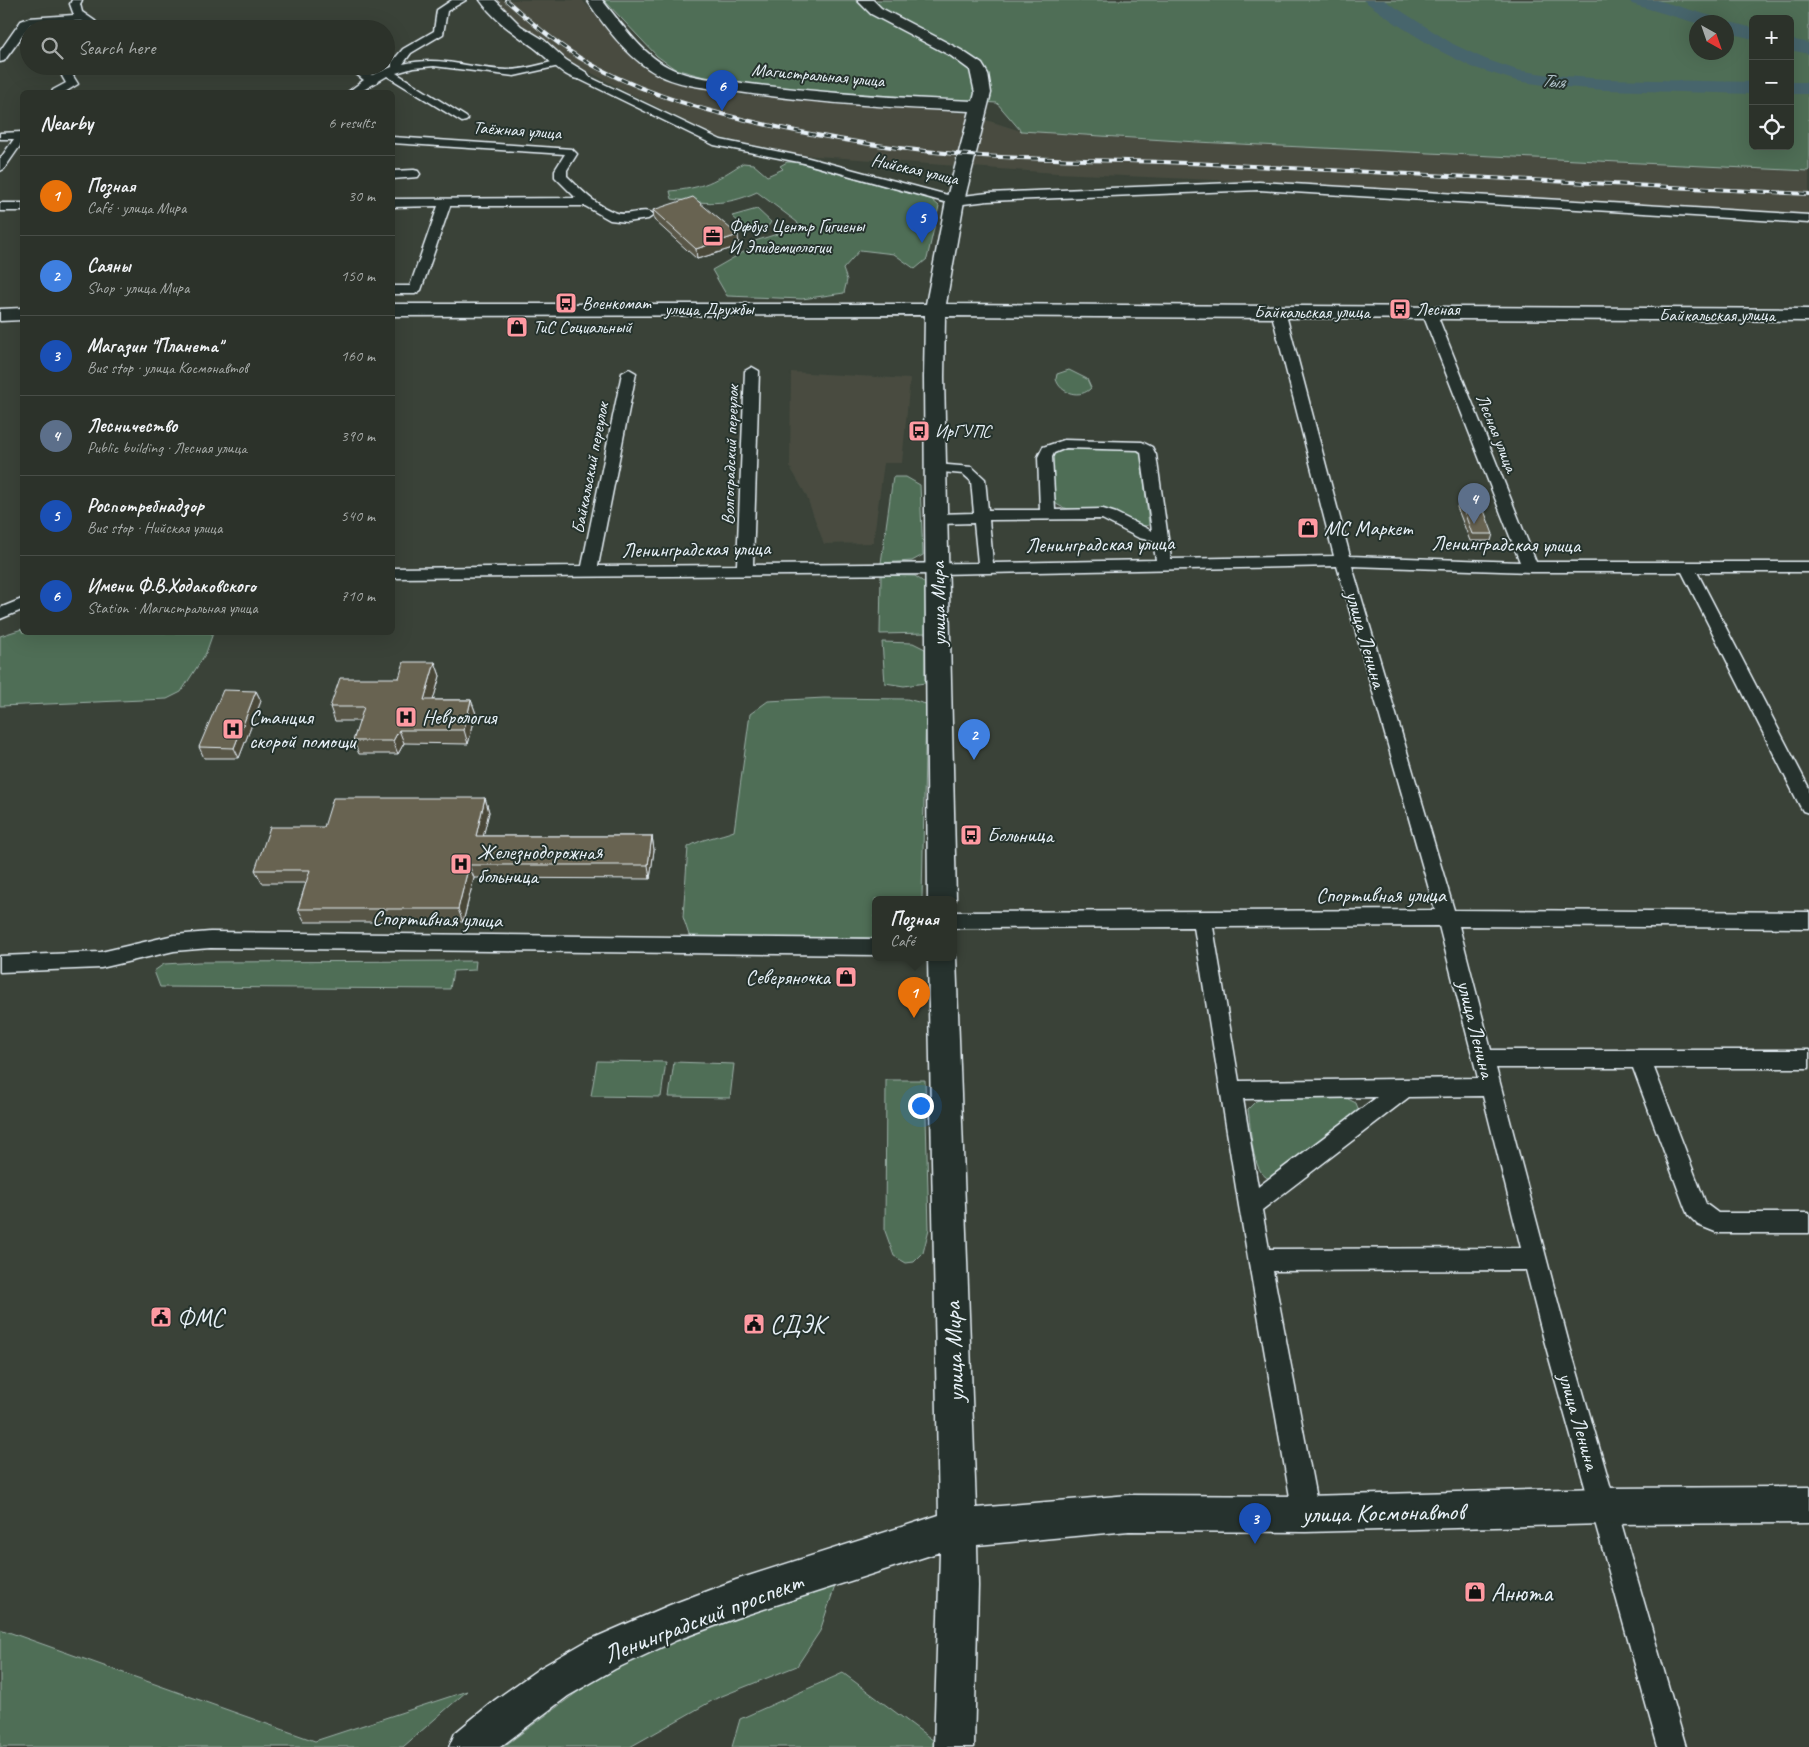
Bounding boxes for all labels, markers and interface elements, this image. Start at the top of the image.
north arrow [1689,15,1734,60]
map controls [1749,15,1794,150]
button: + [1749,15,1794,60]
search box [20,20,395,75]
icon: search [38,34,66,62]
text: Search here [78,36,155,60]
street label: Магистральная улица [751,58,887,92]
button: − [1749,60,1794,105]
water label: Тыя [1540,68,1568,94]
pin: 6 [706,70,738,111]
button: locate [1749,105,1794,150]
text: Nearby [40,110,93,136]
text: 6 results [328,113,375,133]
street label: Таёжная улица [472,116,564,144]
street label: Нийская улица [869,148,962,190]
text: Позная [87,174,135,198]
text: 1 [52,186,60,206]
text: 30 m [348,186,375,206]
text: Café · улица Мира [87,198,187,218]
pin: 5 [906,202,938,243]
place label: Ффбуз Центр Гигиены И Эпидемиологии [729,215,866,258]
office icon: Ффбуз Центр Гигиены И Эпидемиологии [701,224,725,248]
text: Саяны [87,254,130,278]
text: 2 [52,266,60,286]
text: 150 m [341,266,375,286]
text: Shop · улица Мира [87,278,189,298]
bus stop icon: Военкомат [554,291,578,315]
place label: Военкомат [582,292,652,314]
bus stop icon: Лесная [1388,297,1412,321]
street label: улица Дружбы [664,298,755,320]
place label: Лесная [1416,298,1461,320]
street label: Байкальская улица [1254,301,1372,323]
street label: Байкальская улица [1659,304,1777,326]
shop icon: ТиС Социальный [505,315,529,339]
place label: ТиС Социальный [533,316,633,338]
text: Магазин "Планета" [87,334,222,358]
text: 3 [52,346,60,366]
text: 160 m [341,346,375,366]
text: Bus stop · улица Космонавтов [87,358,248,378]
street label: Волгоградский переулок [717,382,744,525]
street label: Лесная улица [1471,391,1523,477]
street label: Байкальский переулок [566,398,614,535]
text: Лесничество [87,414,177,438]
bus stop icon: ИрГУПС [907,419,931,443]
place label: ИрГУПС [935,420,993,442]
text: 4 [52,426,60,446]
text: 390 m [341,426,375,446]
text: Public building · Лесная улица [87,438,247,458]
pin: 4 [1458,483,1490,524]
text: Роспотребнадзор [87,494,204,518]
text: 5 [53,506,59,526]
text: 540 m [341,506,375,526]
place label: МС Маркет [1324,515,1414,541]
shop icon: МС Маркет [1296,516,1320,540]
text: Bus stop · Нийская улица [87,518,222,538]
street label: Ленинградская улица [1025,530,1176,558]
street label: Ленинградская улица [1431,530,1582,558]
street label: Ленинградская улица [621,535,772,563]
street label: улица Мира [924,560,952,648]
text: Имени Ф.В.Ходаковского [87,574,256,598]
text: 6 [52,586,60,606]
text: 710 m [341,586,375,606]
street label: улица Ленина [1339,586,1393,693]
text: Station · Магистральная улица [87,598,258,618]
place label: Станция скорой помощи [249,704,358,754]
place label: Неврология [422,704,498,730]
hospital icon: Неврология [394,705,418,729]
hospital icon: Станция скорой помощи [221,717,245,741]
pin: 2 [958,719,990,760]
place label: Больница [987,822,1055,848]
bus stop icon: Больница [959,823,983,847]
place label: Железнодорожная больница [477,839,604,889]
hospital icon: Железнодорожная больница [449,852,473,876]
street label: Спортивная улица [1316,882,1448,908]
popup [872,896,957,961]
street label: Спортивная улица [372,905,504,933]
text: Позная [890,907,939,931]
text: Café [890,931,915,951]
place label: Северяночка [746,964,832,990]
shop icon: Северяночка [834,965,858,989]
street label: улица Ленина [1451,975,1501,1083]
pin: 1 [898,977,930,1018]
your location [908,1093,934,1119]
street label: улица Мира [936,1299,972,1405]
place label: ФМС [177,1302,227,1334]
public building icon: ФМС [149,1305,173,1329]
place label: СДЭК [770,1309,829,1341]
public building icon: СДЭК [742,1312,766,1336]
street label: улица Ленина [1552,1368,1606,1475]
street label: улица Космонавтов [1300,1496,1469,1530]
pin: 3 [1239,1503,1271,1544]
street label: Ленинградский проспект [599,1565,809,1671]
place label: Анюта [1491,1577,1554,1609]
shop icon: Анюта [1463,1580,1487,1604]

